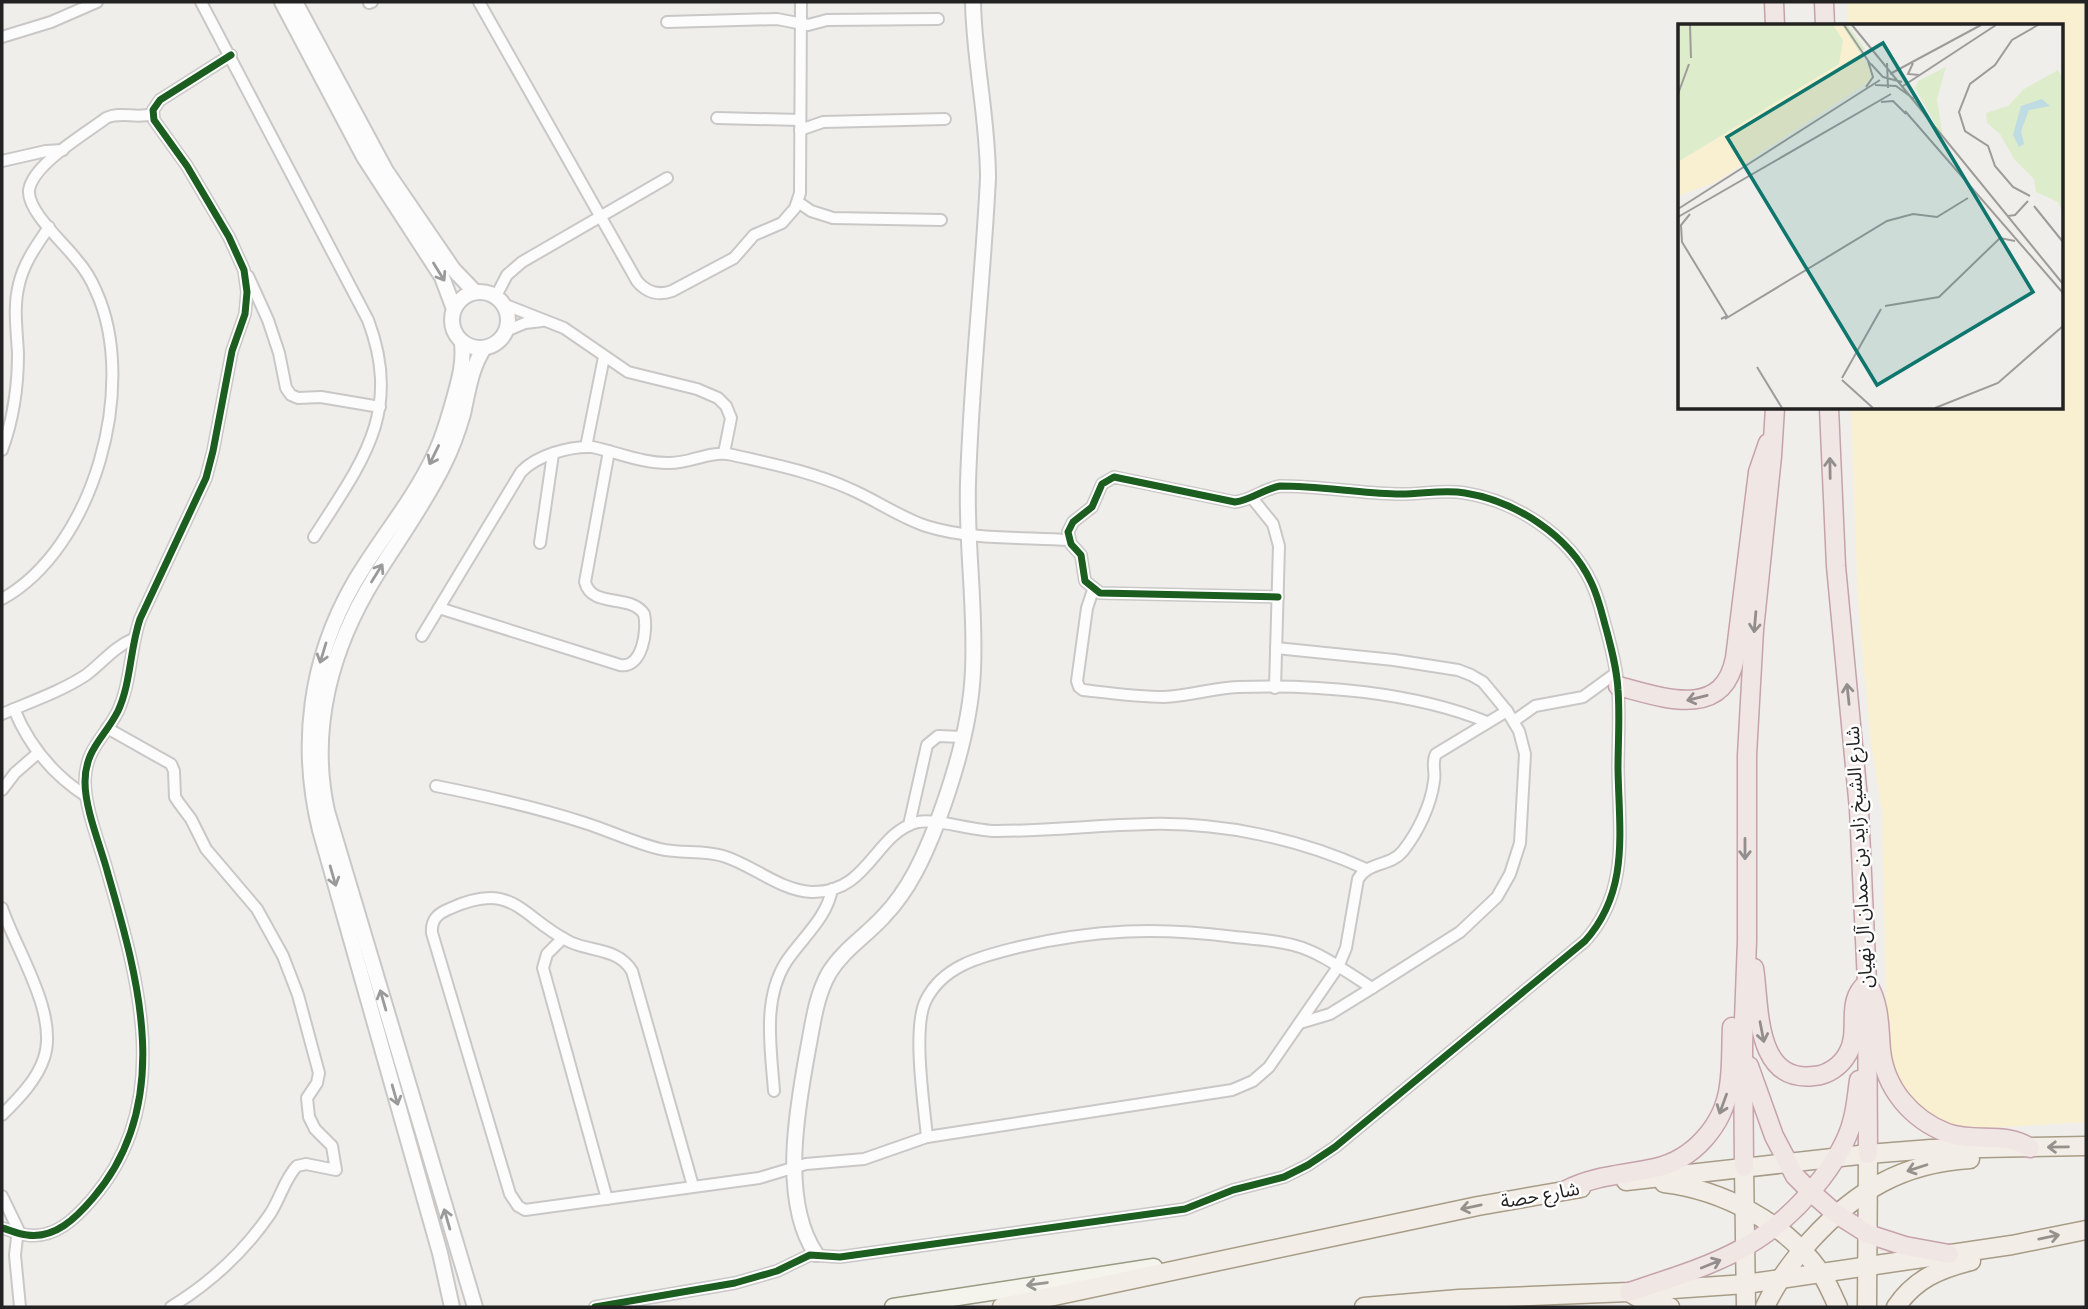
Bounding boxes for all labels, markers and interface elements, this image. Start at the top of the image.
inset map [1678,24,2064,410]
one-way arrow [432,262,446,282]
one-way arrow [427,444,440,465]
one-way arrow [1824,456,1837,479]
one-way arrow [371,563,385,583]
one-way arrow [1748,610,1761,633]
one-way arrow [316,642,329,664]
one-way arrow [1841,684,1854,706]
one-way arrow [1686,692,1709,706]
street label: شارع الشيخ زايد بن حمدان آل نهيان [1841,725,1880,989]
one-way arrow [1738,837,1752,860]
one-way arrow [327,865,340,887]
one-way arrow [376,990,389,1012]
one-way arrow [1756,1020,1770,1043]
one-way arrow [389,1084,402,1106]
one-way arrow [1716,1093,1729,1115]
one-way arrow [2047,1140,2070,1154]
one-way arrow [1906,1163,1928,1175]
street label: شارع حصة [1499,1177,1582,1215]
one-way arrow [1460,1201,1483,1214]
one-way arrow [439,1208,452,1230]
one-way arrow [2037,1230,2060,1244]
one-way arrow [1700,1257,1722,1270]
one-way arrow [1026,1278,1049,1291]

